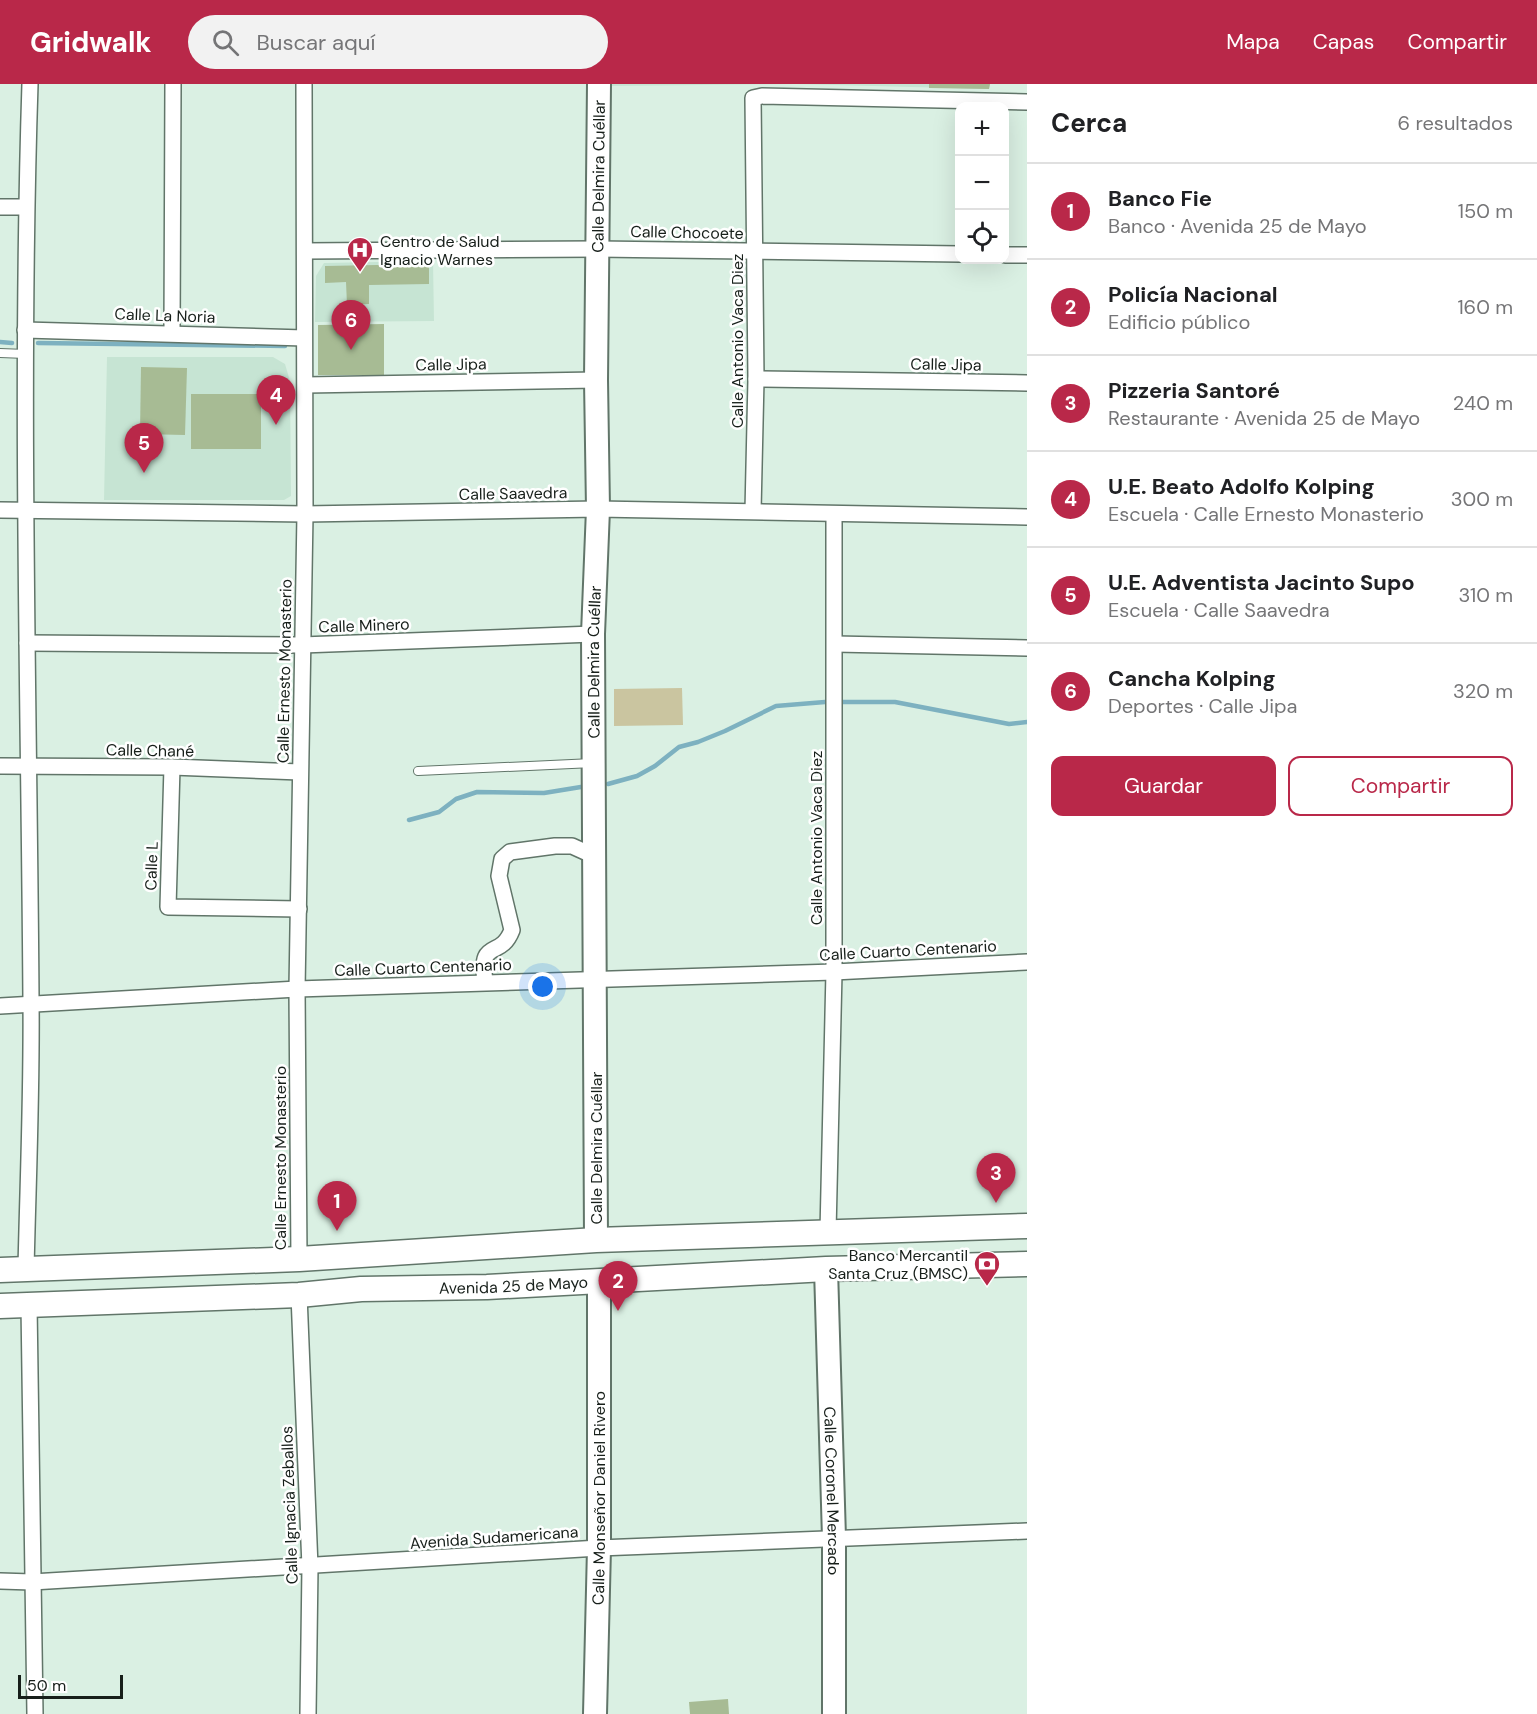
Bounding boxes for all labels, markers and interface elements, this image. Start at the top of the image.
search box [188,15,608,69]
text: Gridwalk [30,24,152,61]
icon: search [209,26,242,59]
text: Buscar aquí [257,28,375,57]
text: Mapa [1226,28,1280,56]
text: Capas [1313,28,1374,56]
text: Compartir [1407,28,1507,56]
street label: Calle Delmira Cuéllar [587,99,610,253]
map controls [955,102,1009,264]
button: + [955,102,1009,156]
text: Cerca [1051,106,1127,140]
text: 6 resultados [1398,110,1513,136]
button: − [955,156,1009,210]
text: Banco Fie [1108,184,1212,213]
text: 1 [1067,198,1074,224]
text: 150 m [1458,198,1513,224]
button: locate [955,210,1009,264]
text: Banco · Avenida 25 de Mayo [1108,213,1367,239]
street label: Calle Chocoete [630,221,744,244]
place label: Centro de Salud Ignacio Warnes [380,231,500,270]
hospital icon: Centro de Salud Ignacio Warnes [345,235,375,273]
street label: Calle Antonio Vaca Diez [727,254,748,428]
text: Policía Nacional [1108,280,1278,309]
text: 2 [1065,294,1076,320]
text: 160 m [1457,294,1513,320]
pin: 6 [332,300,370,350]
street label: Calle La Noria [114,303,216,328]
text: Edificio público [1108,309,1250,335]
street label: Calle Jipa [415,353,487,376]
street label: Calle Jipa [910,353,982,376]
pin: 4 [256,376,296,425]
text: Pizzeria Santoré [1108,376,1280,405]
text: 3 [1064,390,1077,416]
text: 240 m [1453,390,1513,416]
text: Restaurante · Avenida 25 de Mayo [1108,405,1420,431]
pin: 5 [124,424,164,473]
text: U.E. Beato Adolfo Kolping [1108,472,1375,501]
street label: Calle Saavedra [458,482,568,505]
text: 4 [1064,486,1077,512]
text: 300 m [1451,486,1513,512]
text: Escuela · Calle Ernesto Monasterio [1108,501,1424,527]
text: U.E. Adventista Jacinto Supo [1108,568,1415,597]
street label: Calle Ernesto Monasterio [272,579,297,763]
text: 5 [1064,582,1077,608]
text: 310 m [1458,582,1513,608]
street label: Calle Delmira Cuéllar [583,585,606,739]
text: Escuela · Calle Saavedra [1108,597,1330,623]
street label: Calle Minero [318,613,410,638]
text: Cancha Kolping [1108,664,1276,693]
text: 6 [1064,678,1077,704]
text: 320 m [1453,678,1513,704]
text: Deportes · Calle Jipa [1108,693,1298,719]
street label: Calle Chané [106,739,194,762]
street label: Calle Antonio Vaca Diez [806,751,827,925]
button: Guardar [1051,756,1276,816]
button: Compartir [1288,756,1513,816]
street label: Calle L [140,841,163,891]
street label: Calle Cuarto Centenario [819,935,997,966]
street label: Calle Cuarto Centenario [334,954,512,981]
your location [528,972,557,1001]
street label: Calle Ernesto Monasterio [270,1066,291,1250]
street label: Calle Delmira Cuéllar [586,1072,607,1224]
pin: 3 [976,1154,1016,1203]
pin: 1 [318,1182,356,1231]
place label: Banco Mercantil Santa Cruz (BMSC) [828,1245,968,1284]
bank icon: Banco Mercantil Santa Cruz (BMSC) [972,1249,1002,1287]
pin: 2 [598,1262,638,1311]
street label: Avenida 25 de Mayo [439,1272,589,1299]
street label: Calle Monseñor Daniel Rivero [588,1391,610,1605]
street label: Calle Coronel Mercado [819,1406,844,1575]
street label: Calle Ignacia Zeballos [276,1426,303,1584]
street label: Avenida Sudamericana [409,1521,579,1554]
scale bar [18,1672,123,1700]
text: 50 m [27,1675,66,1696]

